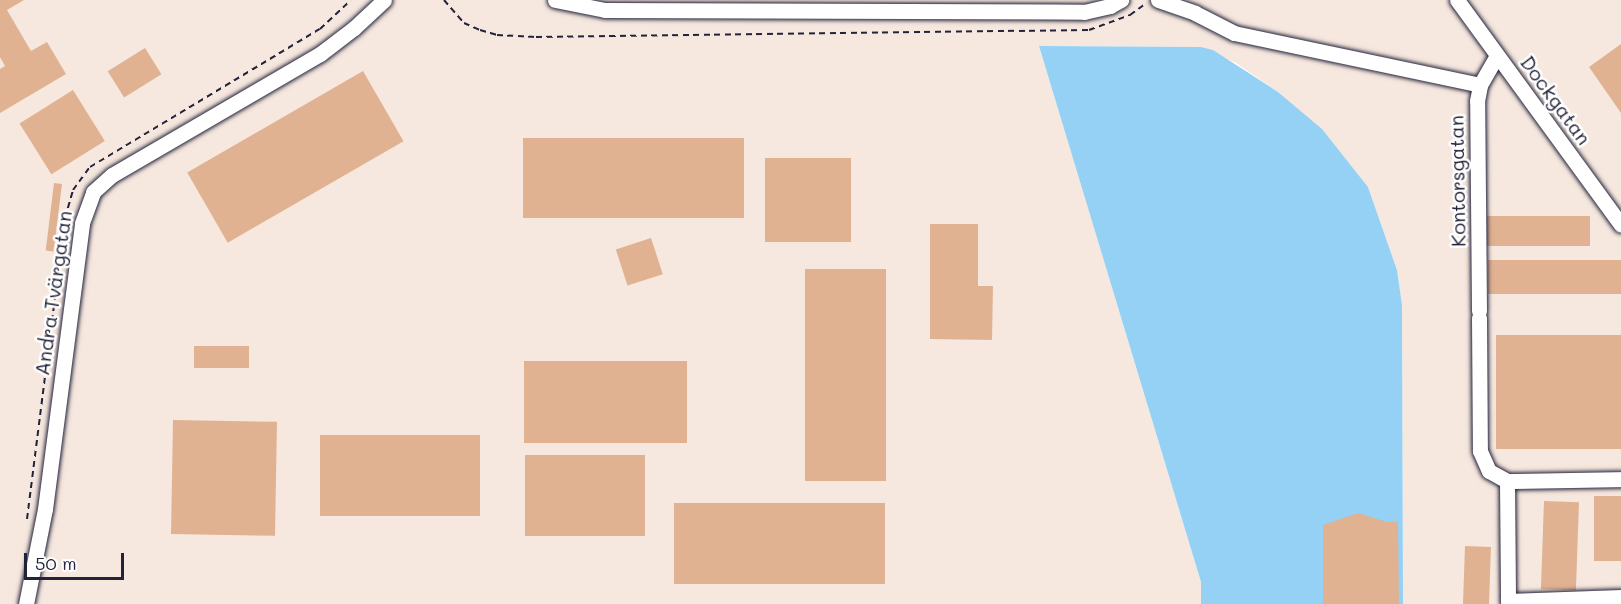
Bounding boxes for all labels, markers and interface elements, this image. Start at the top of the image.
street label: Dockgatan [1516,51,1596,149]
street label: Kontorsgatan [1444,115,1470,247]
street label: Andra Tvärgatan [30,209,76,377]
scale bar [27,541,128,579]
text: 50 m [35,551,77,575]

